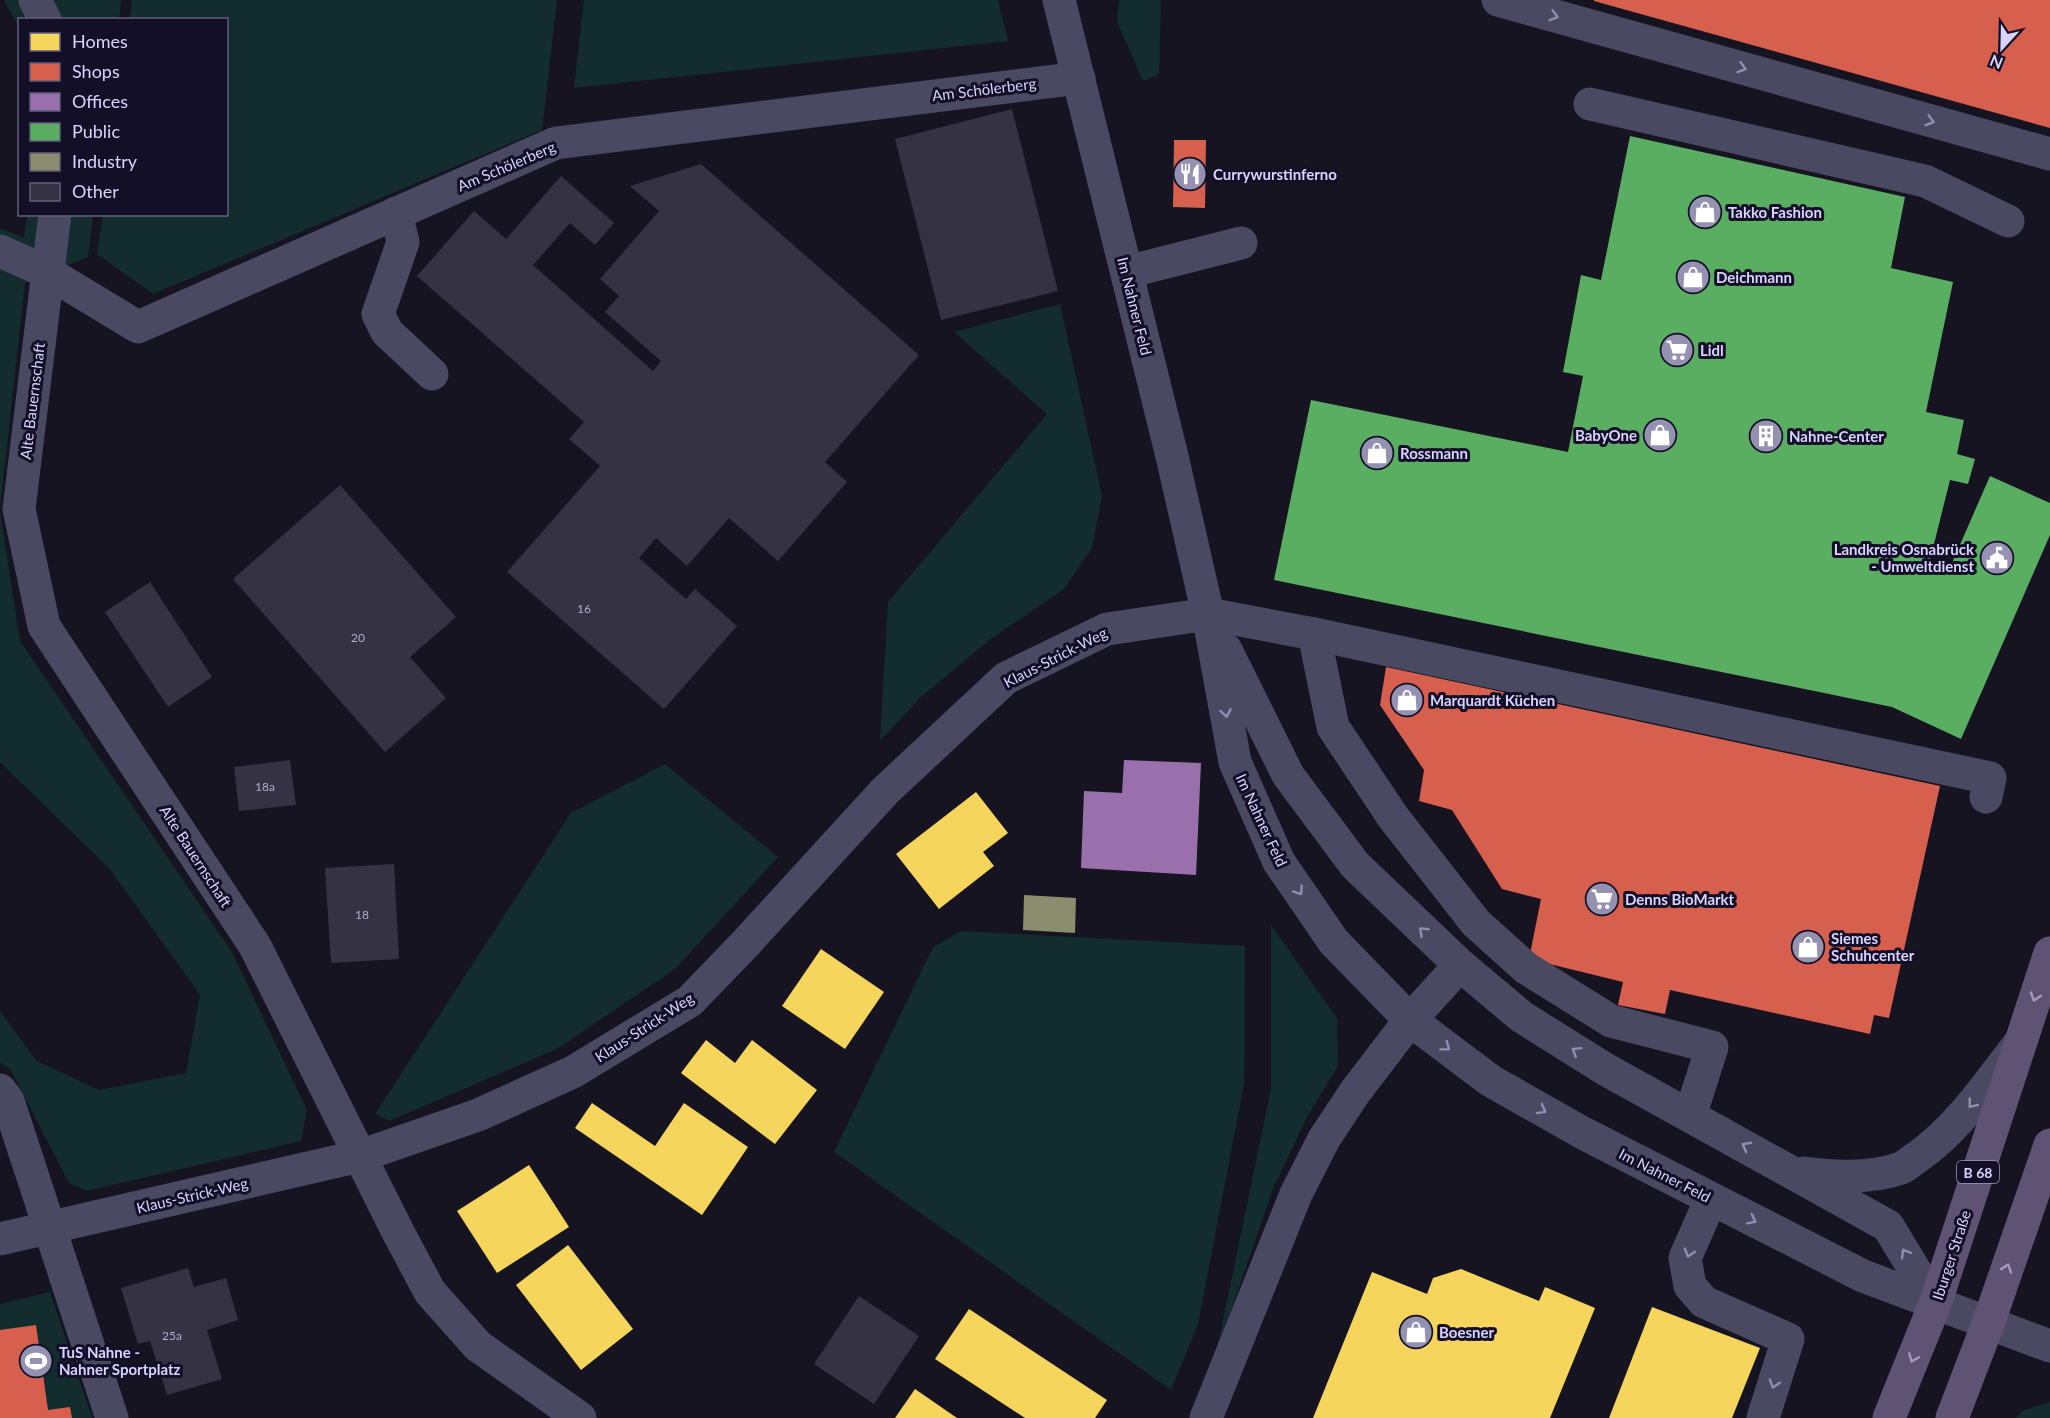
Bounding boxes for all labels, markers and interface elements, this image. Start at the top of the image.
one-way arrow [1548,9,1559,21]
legend [18,18,228,216]
north arrow [1972,18,2032,78]
text: Homes [72,30,128,52]
text: N [1987,51,2005,73]
text: Shops [72,60,120,82]
one-way arrow [1736,61,1747,73]
street label: Am Schölerberg [931,74,1037,104]
text: Offices [72,90,128,112]
one-way arrow [1925,113,1935,126]
text: Public [72,120,120,142]
street label: Am Schölerberg [454,137,558,195]
text: Industry [72,150,138,172]
restaurant icon: Currywurstinferno [1172,156,1208,192]
place label: Currywurstinferno [1213,165,1337,183]
text: Other [72,180,119,202]
shop icon: Takko Fashion [1687,194,1723,230]
place label: Takko Fashion [1728,203,1822,221]
street label: Im Nahner Feld [1114,255,1156,357]
shop icon: Deichmann [1675,259,1711,295]
place label: Deichmann [1716,268,1792,286]
supermarket icon: Lidl [1659,332,1695,368]
street label: Alte Bauernschaft [16,341,48,460]
place label: Lidl [1700,341,1724,359]
shop icon: BabyOne [1642,417,1678,453]
building icon: Nahne-Center [1748,418,1784,454]
place label: BabyOne [1575,426,1637,444]
place label: Nahne-Center [1789,427,1884,445]
shop icon: Rossmann [1359,435,1395,471]
place label: Rossmann [1400,444,1468,462]
place label: Landkreis Osnabrück - Umweltdienst [1834,540,1975,575]
public building icon: Landkreis Osnabrück - Umweltdienst [1979,540,2015,576]
house number: 16 [577,601,591,616]
street label: Klaus-Strick-Weg [1000,623,1110,691]
house number: 20 [351,630,365,645]
shop icon: Marquardt Küchen [1389,682,1425,718]
place label: Marquardt Küchen [1430,691,1555,709]
one-way arrow [1219,708,1231,717]
street label: Im Nahner Feld [1233,771,1291,869]
house number: 18a [255,779,275,794]
street label: Alte Bauernschaft [156,802,236,911]
supermarket icon: Denns BioMarkt [1584,881,1620,917]
one-way arrow [1292,885,1303,896]
place label: Denns BioMarkt [1625,890,1735,908]
house number: 18 [355,907,369,922]
one-way arrow [1420,927,1431,938]
shop icon: Siemes Schuhcenter [1790,929,1826,965]
place label: Siemes Schuhcenter [1831,929,1915,964]
street label: Klaus-Strick-Weg [591,988,697,1066]
one-way arrow [2030,991,2043,1002]
one-way arrow [1439,1040,1450,1051]
one-way arrow [1572,1046,1582,1058]
one-way arrow [1969,1097,1980,1108]
one-way arrow [1536,1103,1547,1114]
one-way arrow [1742,1142,1752,1153]
street label: Im Nahner Feld [1616,1144,1714,1206]
road number: B 68 [1957,1161,1999,1183]
street label: Klaus-Strick-Weg [135,1173,250,1217]
street label: Iburger Straße [1928,1208,1974,1302]
one-way arrow [1746,1213,1757,1224]
one-way arrow [1684,1247,1696,1258]
one-way arrow [1900,1249,1912,1259]
one-way arrow [2000,1263,2013,1274]
shop icon: Boesner [1398,1314,1434,1350]
place label: Boesner [1439,1323,1494,1341]
house number: 25a [162,1328,182,1343]
sports icon: TuS Nahne - Nahner Sportplatz [18,1343,54,1379]
place label: TuS Nahne - Nahner Sportplatz [59,1343,181,1378]
one-way arrow [1908,1352,1920,1363]
one-way arrow [1768,1378,1781,1389]

